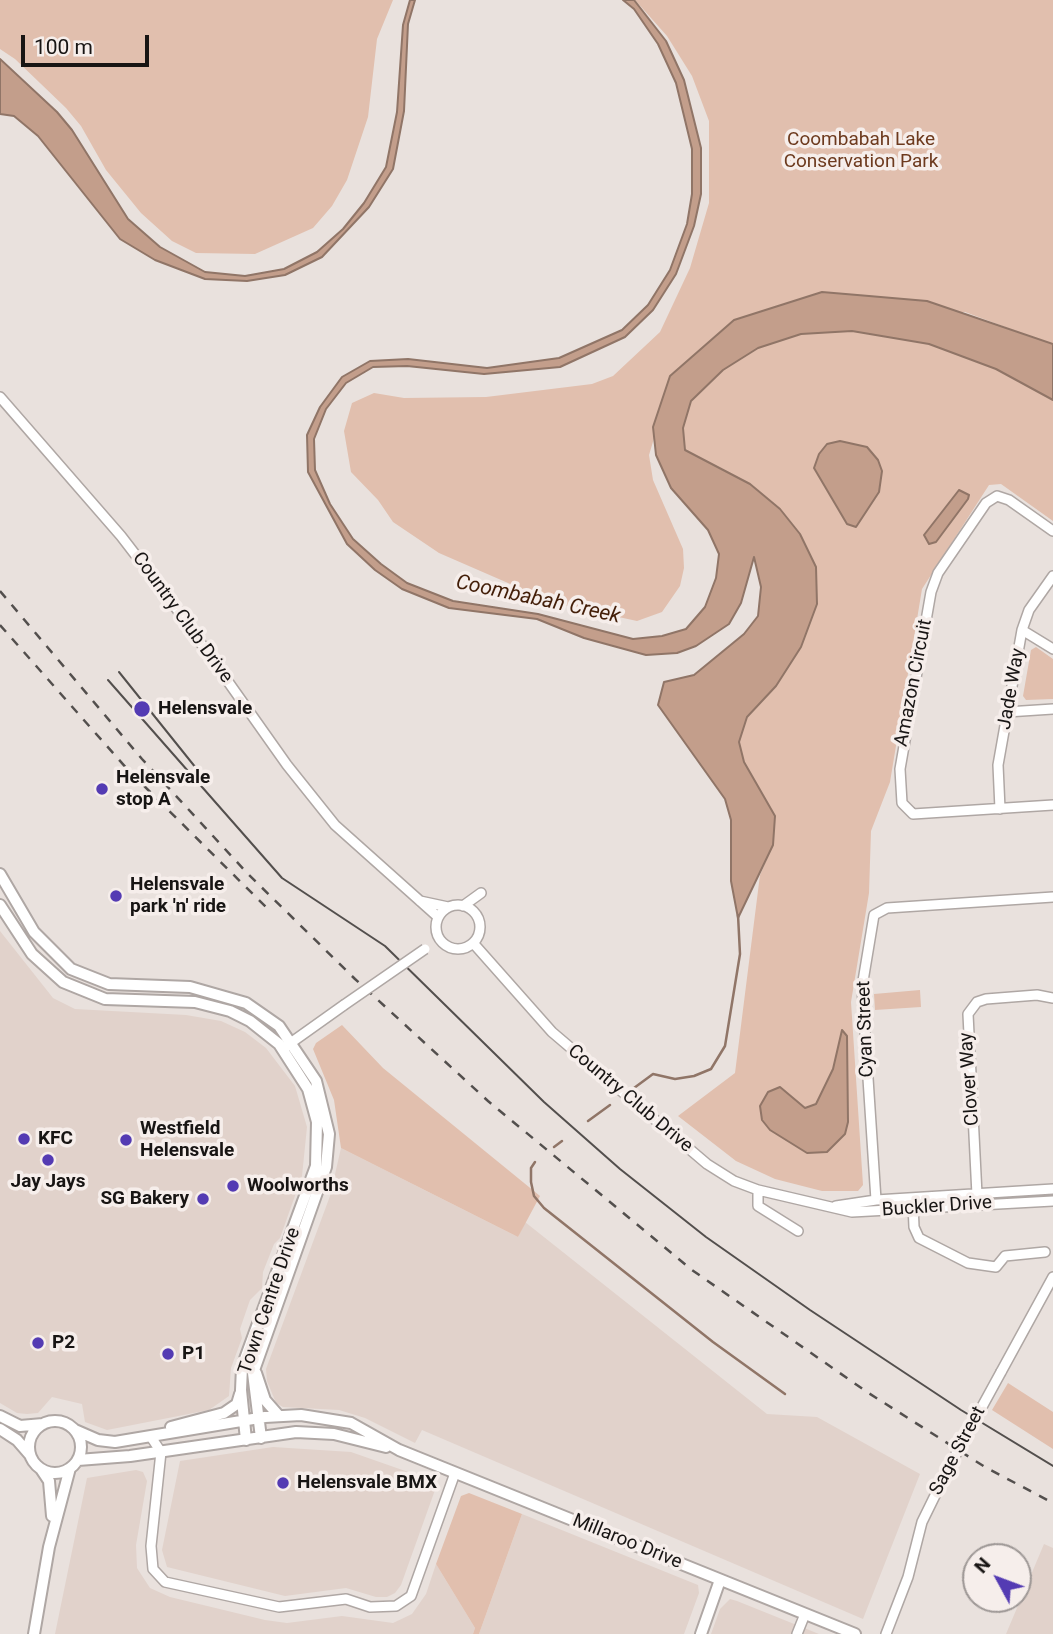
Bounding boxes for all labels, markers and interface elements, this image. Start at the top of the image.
scale bar [24,21,152,65]
text: 100 m [34,35,93,59]
park label: Coombabah Lake Conservation Park [784,129,938,173]
street label: Country Club Drive [127,548,237,688]
water label: Coombabah Creek [453,570,623,630]
street label: Amazon Circuit [890,617,938,749]
street label: Jade Way [994,647,1030,731]
place label: Helensvale [158,698,252,720]
marker: Helensvale [132,699,152,719]
place label: Helensvale stop A [116,767,210,811]
marker: Helensvale stop A [94,781,110,797]
place label: Helensvale park 'n' ride [130,874,226,918]
marker: Helensvale park 'n' ride [108,888,124,904]
street label: Cyan Street [853,980,879,1078]
street label: Clover Way [955,1031,985,1127]
street label: Country Club Drive [563,1040,697,1158]
place label: Westfield Helensvale [140,1118,234,1162]
place label: KFC [38,1128,73,1150]
marker: KFC [16,1131,32,1147]
marker: Westfield Helensvale [118,1132,134,1148]
marker: Jay Jays [40,1152,56,1168]
place label: Jay Jays [11,1171,85,1193]
place label: Woolworths [247,1175,349,1197]
marker: Woolworths [225,1178,241,1194]
place label: SG Bakery [100,1188,189,1210]
marker: SG Bakery [195,1191,211,1207]
street label: Buckler Drive [881,1192,993,1222]
street label: Town Centre Drive [234,1225,306,1377]
place label: P2 [52,1332,75,1354]
marker: P2 [30,1335,46,1351]
place label: P1 [182,1343,205,1365]
marker: P1 [160,1346,176,1362]
street label: Sage Street [925,1403,991,1499]
place label: Helensvale BMX [297,1472,437,1494]
marker: Helensvale BMX [275,1475,291,1491]
street label: Millaroo Drive [569,1510,685,1574]
north arrow [962,1543,1032,1613]
text: N [969,1553,995,1578]

